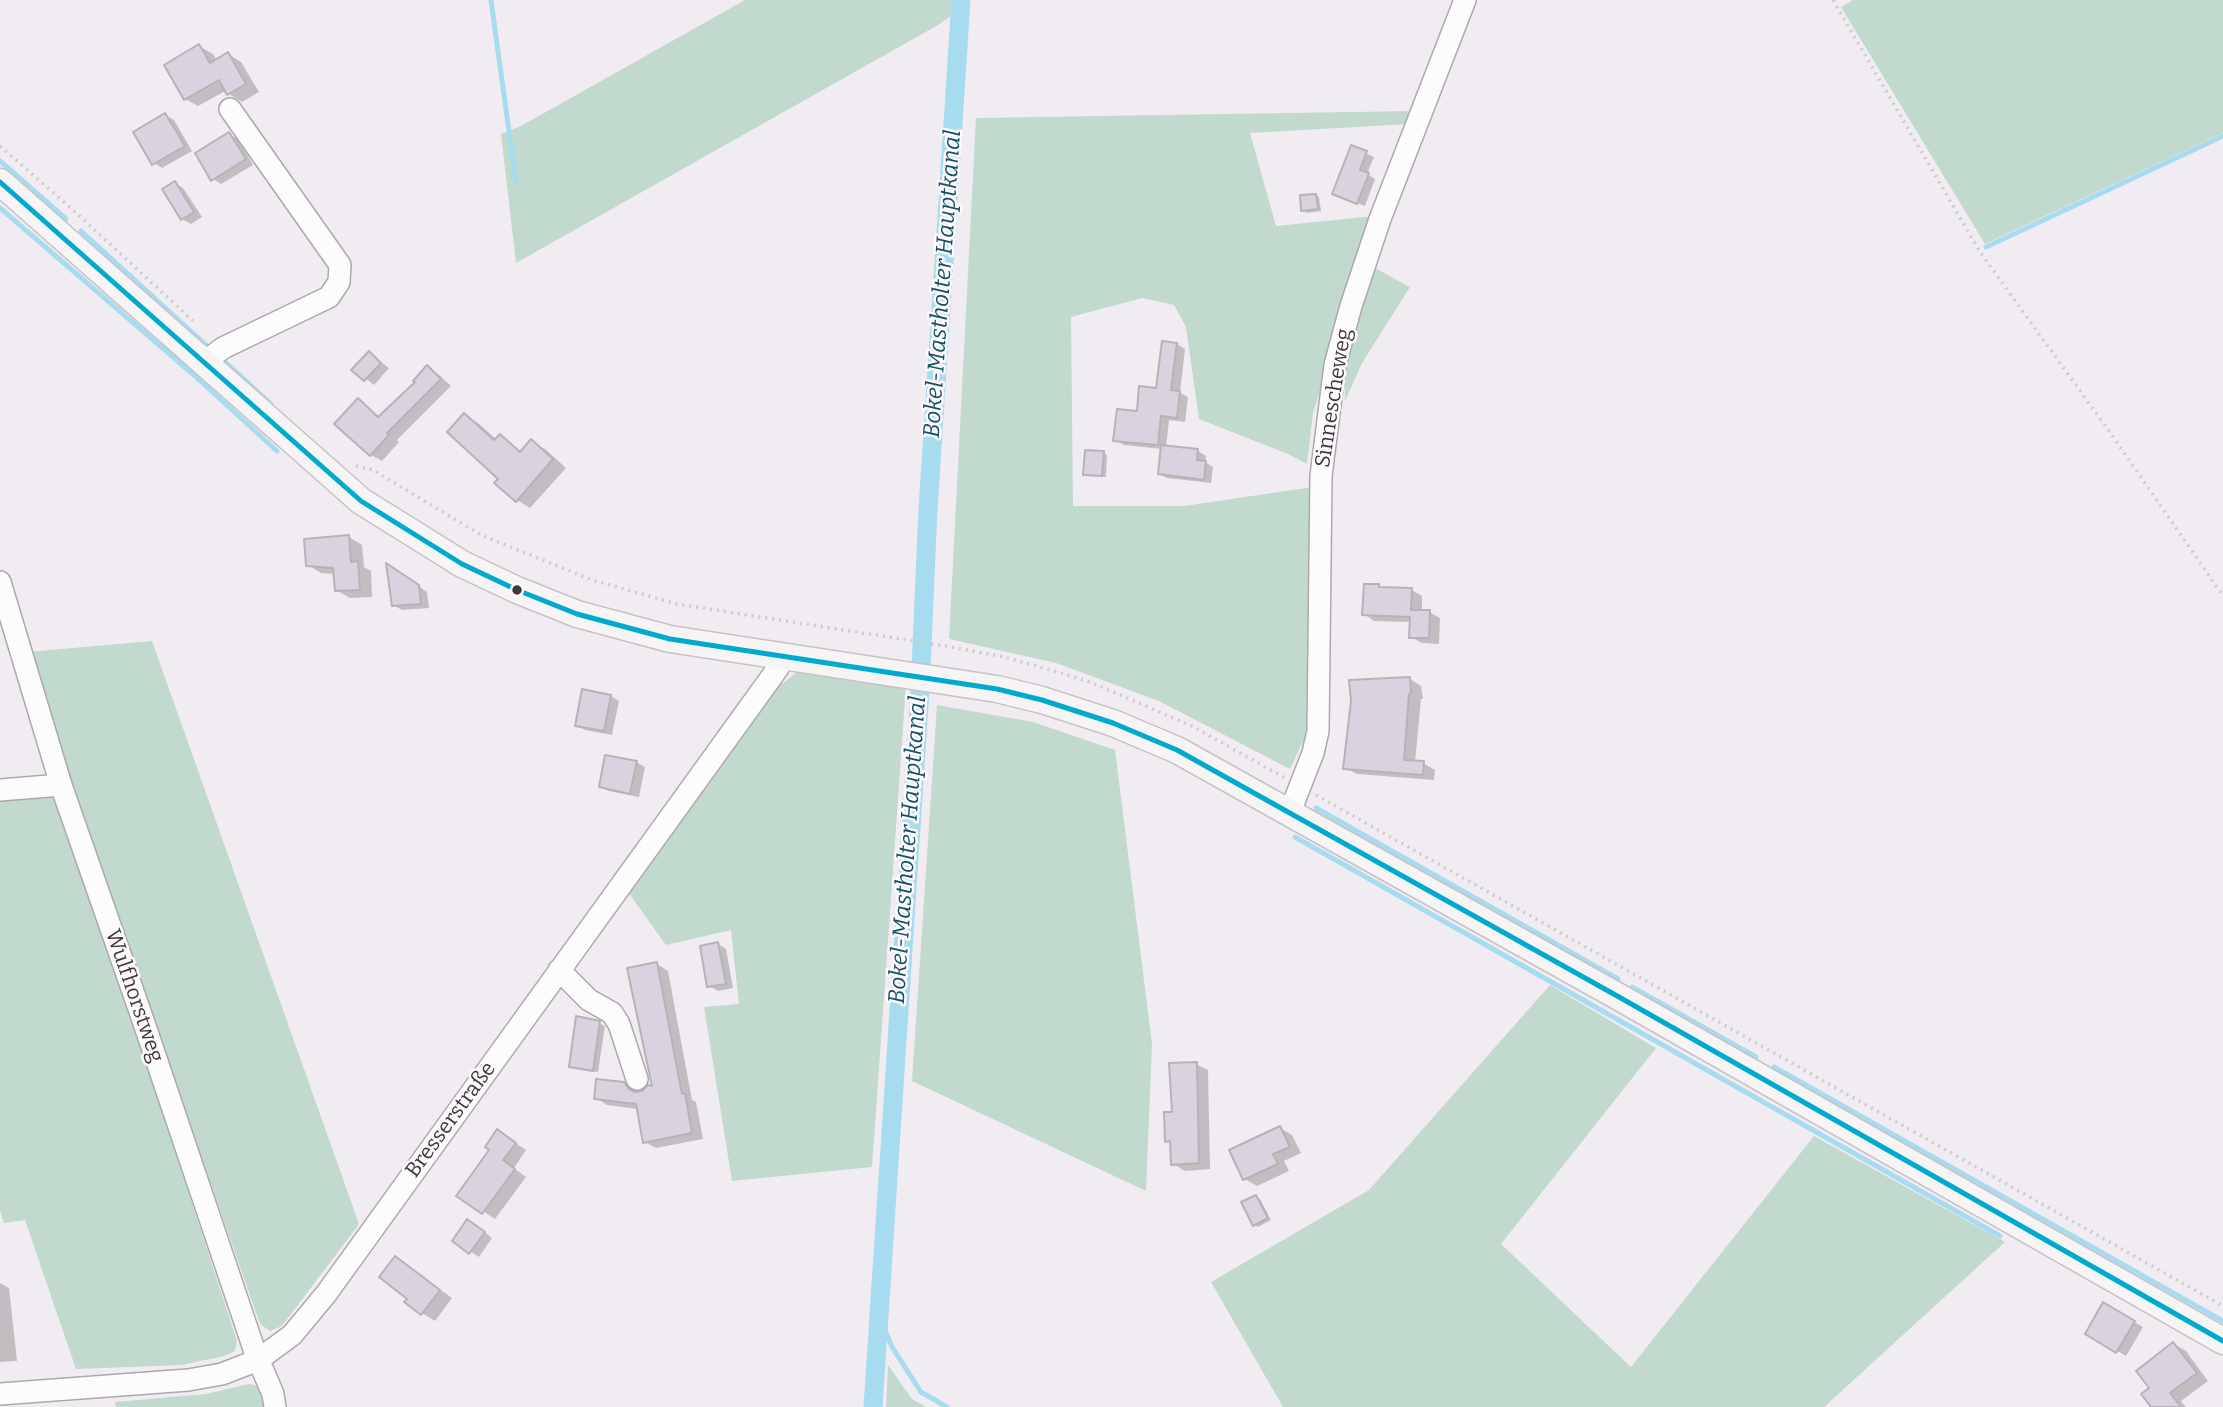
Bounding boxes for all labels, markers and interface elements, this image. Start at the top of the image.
water label: Bokel-Mastholter Hauptkanal [918,129,968,439]
street label: Sinnescheweg [1311,327,1357,469]
unlabelled marker [510,583,524,597]
water label: Bokel-Mastholter Hauptkanal [883,695,933,1005]
street label: Wulfhorstweg [99,926,169,1066]
street label: Bresserstraße [401,1057,501,1183]

